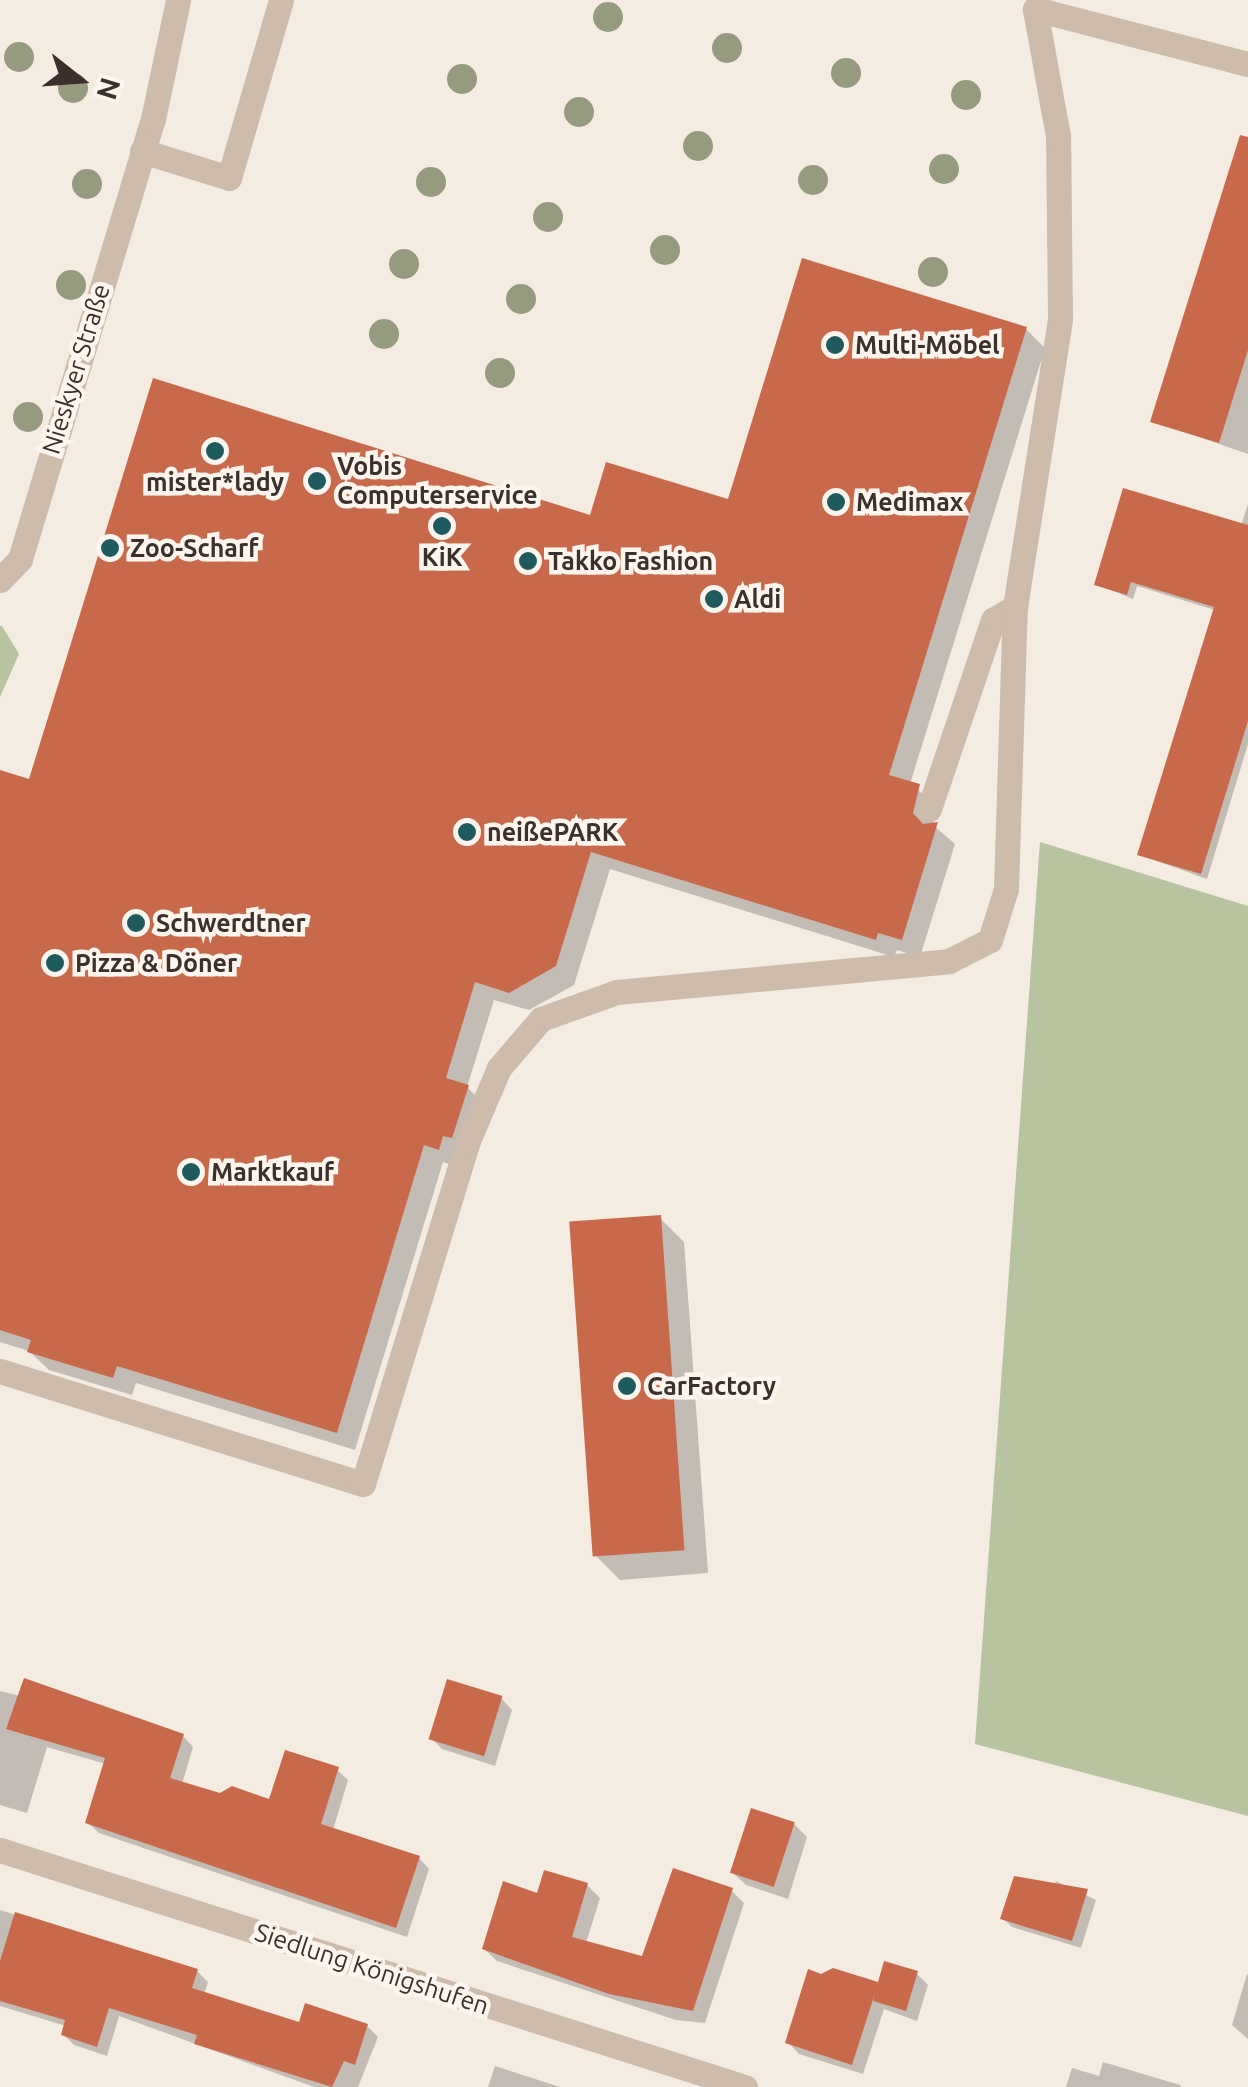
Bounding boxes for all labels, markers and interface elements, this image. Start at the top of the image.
north arrow [30,30,130,130]
text: N [91,74,127,103]
street label: Nieskyer Straße [36,280,116,458]
place label: Multi-Möbel [855,330,1000,360]
marker: Multi-Möbel [824,334,846,356]
marker: mister*lady [204,440,226,462]
place label: Vobis Computerservice [337,452,538,511]
place label: mister*lady [146,467,284,497]
marker: Vobis Computerservice [306,470,328,492]
place label: Medimax [856,487,963,517]
marker: Medimax [825,491,847,513]
marker: KiK [431,515,453,537]
place label: Zoo-Scharf [130,533,258,563]
marker: Zoo-Scharf [99,537,121,559]
place label: KiK [422,542,462,572]
place label: Takko Fashion [548,546,713,576]
marker: Takko Fashion [517,550,539,572]
place label: Aldi [734,584,781,614]
marker: Aldi [703,588,725,610]
place label: neißePARK [487,817,618,847]
marker: neißePARK [456,821,478,843]
place label: Schwerdtner [156,908,306,938]
marker: Schwerdtner [125,912,147,934]
place label: Pizza & Döner [75,948,237,978]
marker: Pizza & Döner [44,952,66,974]
place label: Marktkauf [211,1157,334,1187]
marker: Marktkauf [180,1161,202,1183]
place label: CarFactory [647,1371,776,1401]
marker: CarFactory [616,1375,638,1397]
street label: Siedlung Königshufen [251,1917,493,2021]

